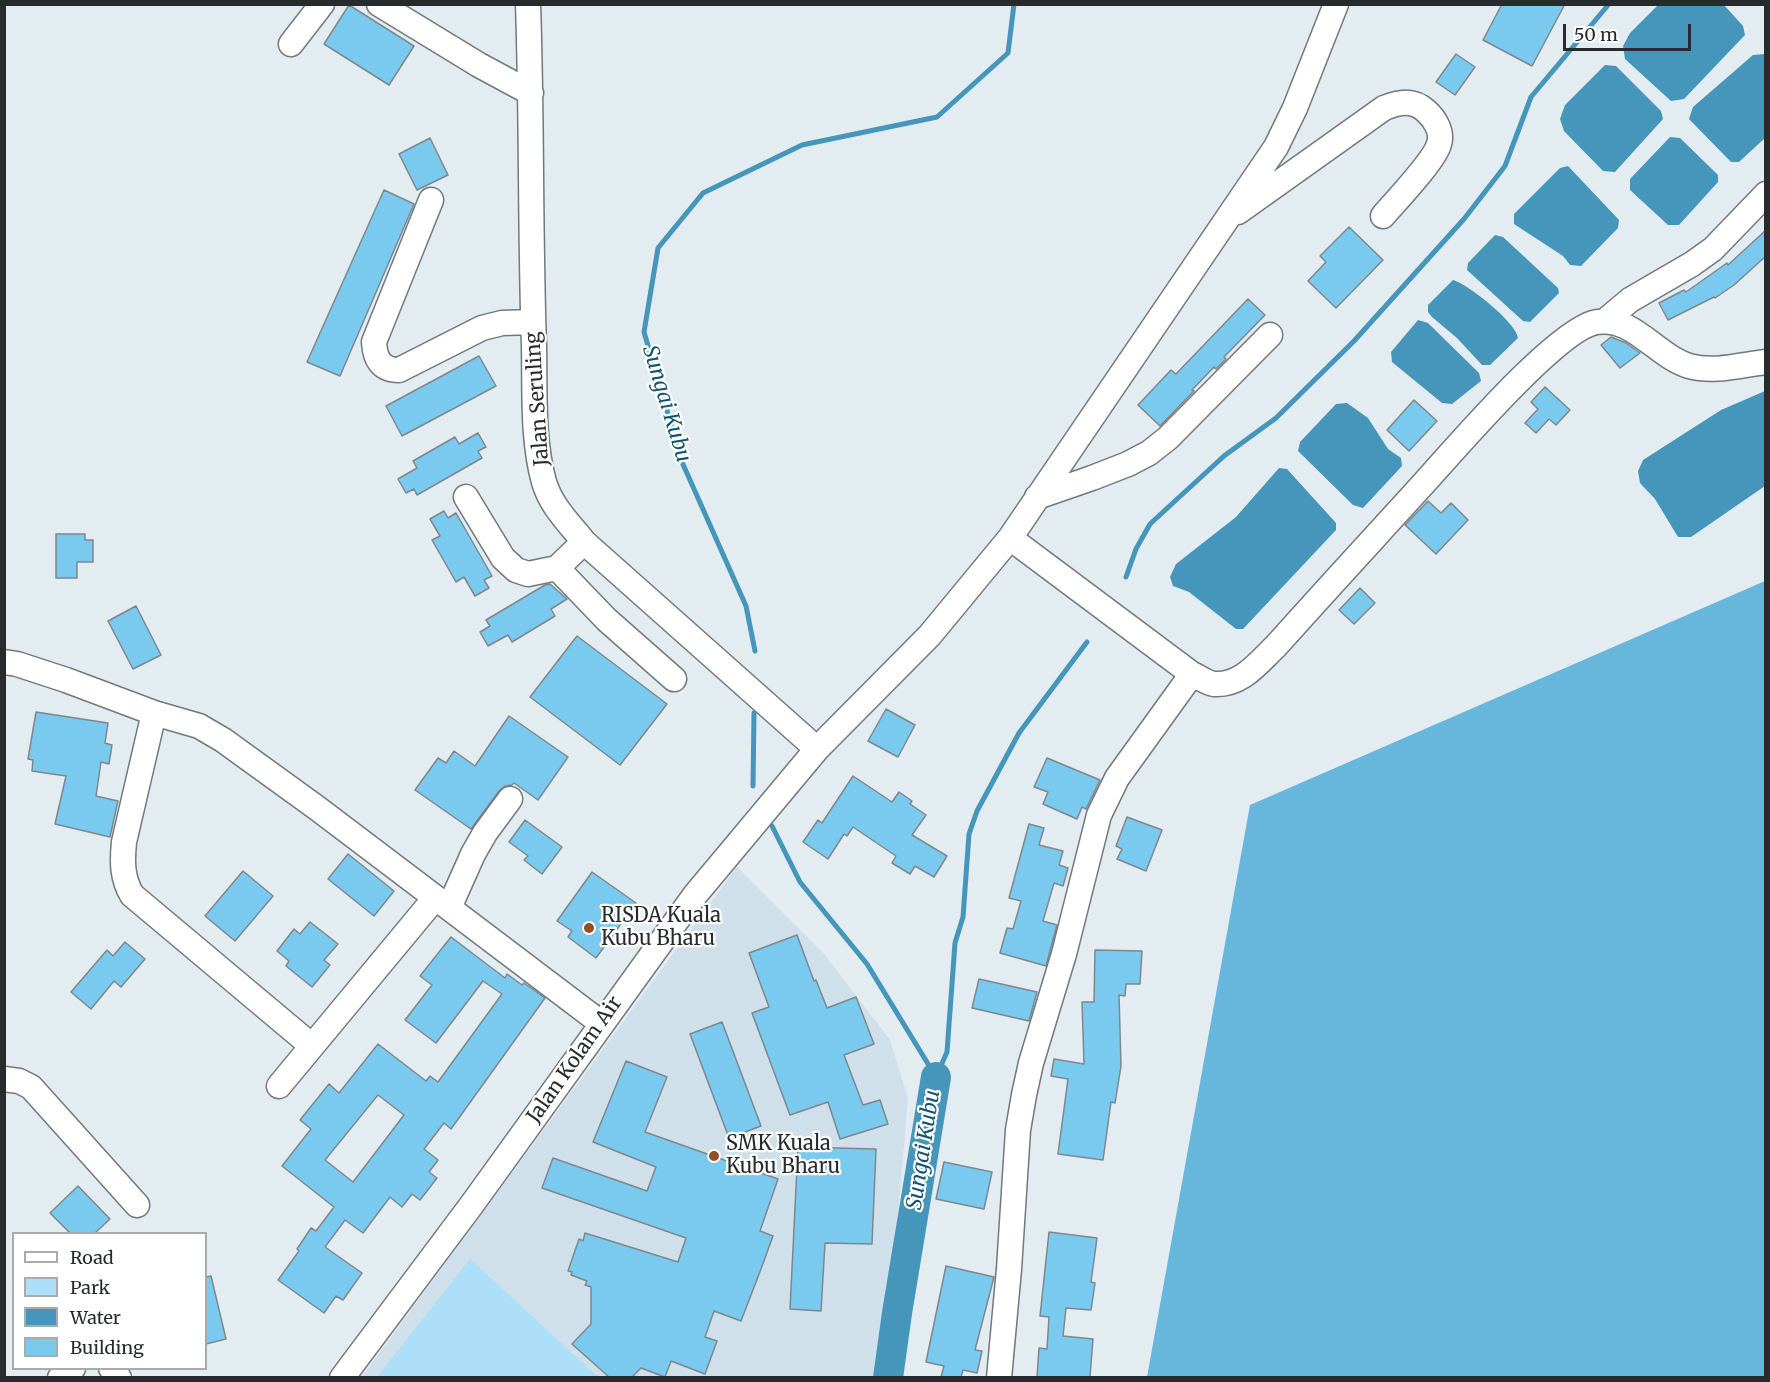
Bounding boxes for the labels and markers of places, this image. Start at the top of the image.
place label: RISDA Kuala Kubu Bharu [601,904,721,951]
marker: RISDA Kuala Kubu Bharu [582,921,596,935]
place label: SMK Kuala Kubu Bharu [726,1132,840,1179]
marker: SMK Kuala Kubu Bharu [707,1149,721,1163]

